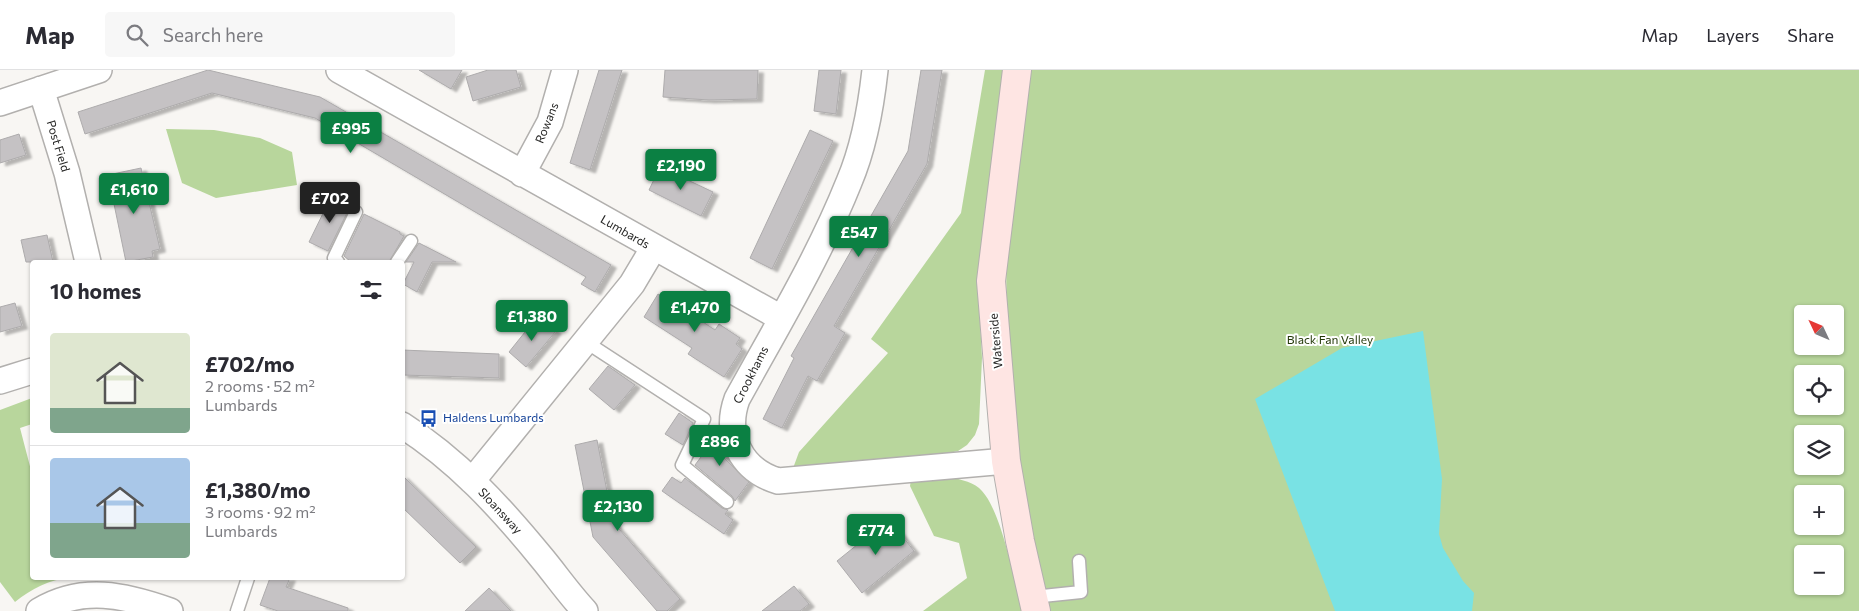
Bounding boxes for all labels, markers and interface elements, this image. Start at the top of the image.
search box [105,12,455,57]
text: Map [25,20,75,49]
icon: search [123,21,151,49]
text: Search here [163,23,263,46]
text: Map [1641,24,1678,46]
text: Layers [1706,24,1759,46]
text: Share [1787,24,1834,46]
street label: Rowans [532,100,561,145]
pin: £995 [321,112,381,154]
street label: Post Field [44,118,73,173]
text: £995 [332,118,370,137]
pin: £2,190 [640,148,722,191]
text: £2,190 [656,155,706,174]
pin: £1,610 [93,172,175,215]
text: £1,610 [110,179,158,198]
pin: £702 [300,182,360,224]
text: £702 [311,188,349,207]
street label: Lumbards [598,211,653,251]
pin: £547 [829,216,889,258]
text: £547 [840,222,878,241]
icon: filters [357,276,385,304]
text: 10 homes [50,278,141,303]
pin: £1,470 [654,290,736,333]
text: £1,470 [670,297,720,316]
pin: £1,380 [491,300,573,342]
north arrow [1794,305,1844,355]
map controls [1794,305,1844,595]
text: £1,380 [507,306,557,325]
street label: Waterside [986,313,1004,369]
park label: Black Fan Valley [1287,332,1373,346]
street label: Crookhams [730,343,771,406]
text: £702/mo [205,351,295,376]
icon: home [90,353,150,413]
button: locate [1794,365,1844,415]
text: 2 rooms · 52 m² [205,376,315,395]
text: Lumbards [205,395,278,414]
bus stop icon: Haldens Lumbards [419,408,439,428]
place label: Haldens Lumbards [443,410,544,424]
pin: £896 [690,424,750,467]
button: layers [1794,425,1844,475]
text: £896 [700,431,740,450]
text: £1,380/mo [205,477,311,502]
icon: home [90,478,150,538]
street label: Sloansway [476,484,525,536]
button: + [1794,485,1844,535]
pin: £2,130 [577,490,659,532]
text: £2,130 [594,496,642,515]
text: 3 rooms · 92 m² [205,502,316,521]
pin: £774 [846,514,906,556]
text: £774 [858,520,894,539]
text: Lumbards [205,521,278,540]
button: − [1794,545,1844,595]

